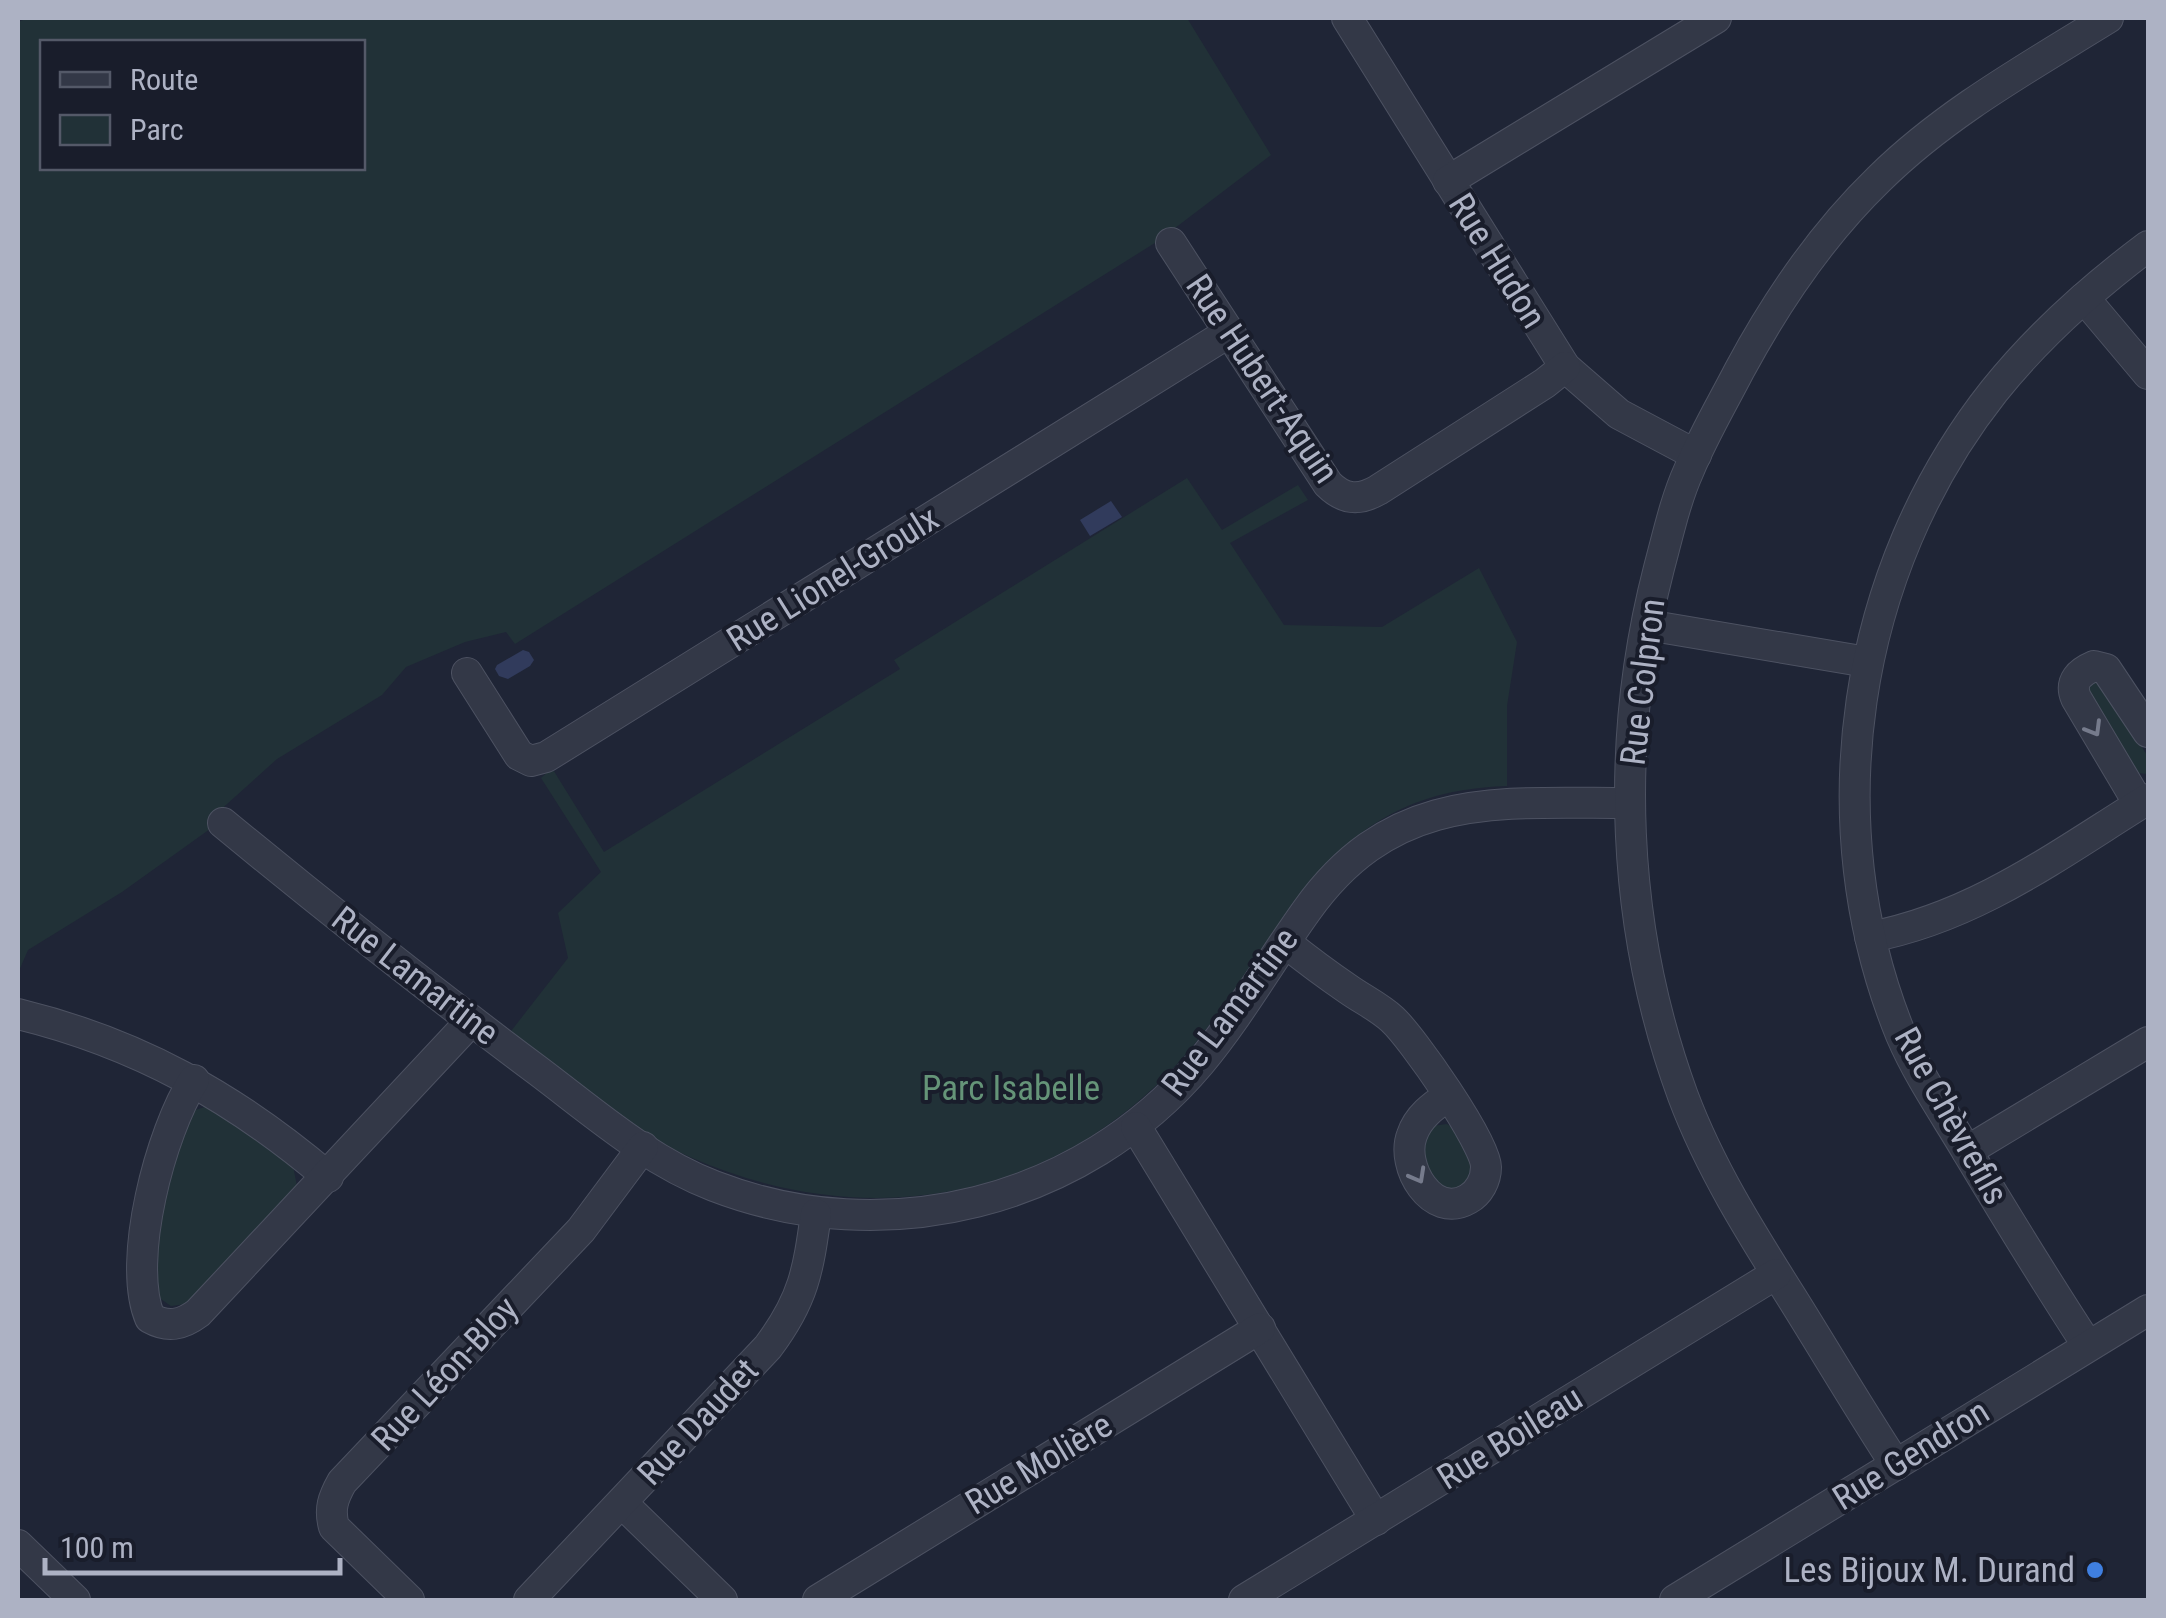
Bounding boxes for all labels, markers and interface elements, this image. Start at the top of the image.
legend [40,40,365,170]
text: Route [130,62,198,97]
text: Parc [130,112,184,147]
street label: Rue Hudon [1440,186,1554,336]
street label: Rue Hubert-Aquin [1177,267,1347,491]
street label: Rue Lionel-Groulx [720,498,946,660]
street label: Rue Colpron [1612,596,1674,768]
one-way arrow [2082,718,2101,736]
street label: Rue Lamartine [324,898,506,1054]
street label: Rue Lamartine [1154,920,1306,1104]
street label: Rue Chèvrefils [1886,1020,2016,1212]
park label: Parc Isabelle [922,1068,1100,1109]
one-way arrow [1406,1165,1426,1183]
street label: Rue Léon-Bloy [363,1289,527,1459]
street label: Rue Daudet [629,1350,767,1494]
street label: Rue Boileau [1430,1377,1590,1499]
street label: Rue Gendron [1825,1391,1997,1519]
street label: Rue Molière [959,1404,1119,1524]
scale bar [45,1513,340,1575]
text: 100 m [60,1530,134,1565]
place label: Les Bijoux M. Durand [1783,1550,2075,1591]
marker: Les Bijoux M. Durand [2084,1559,2106,1581]

